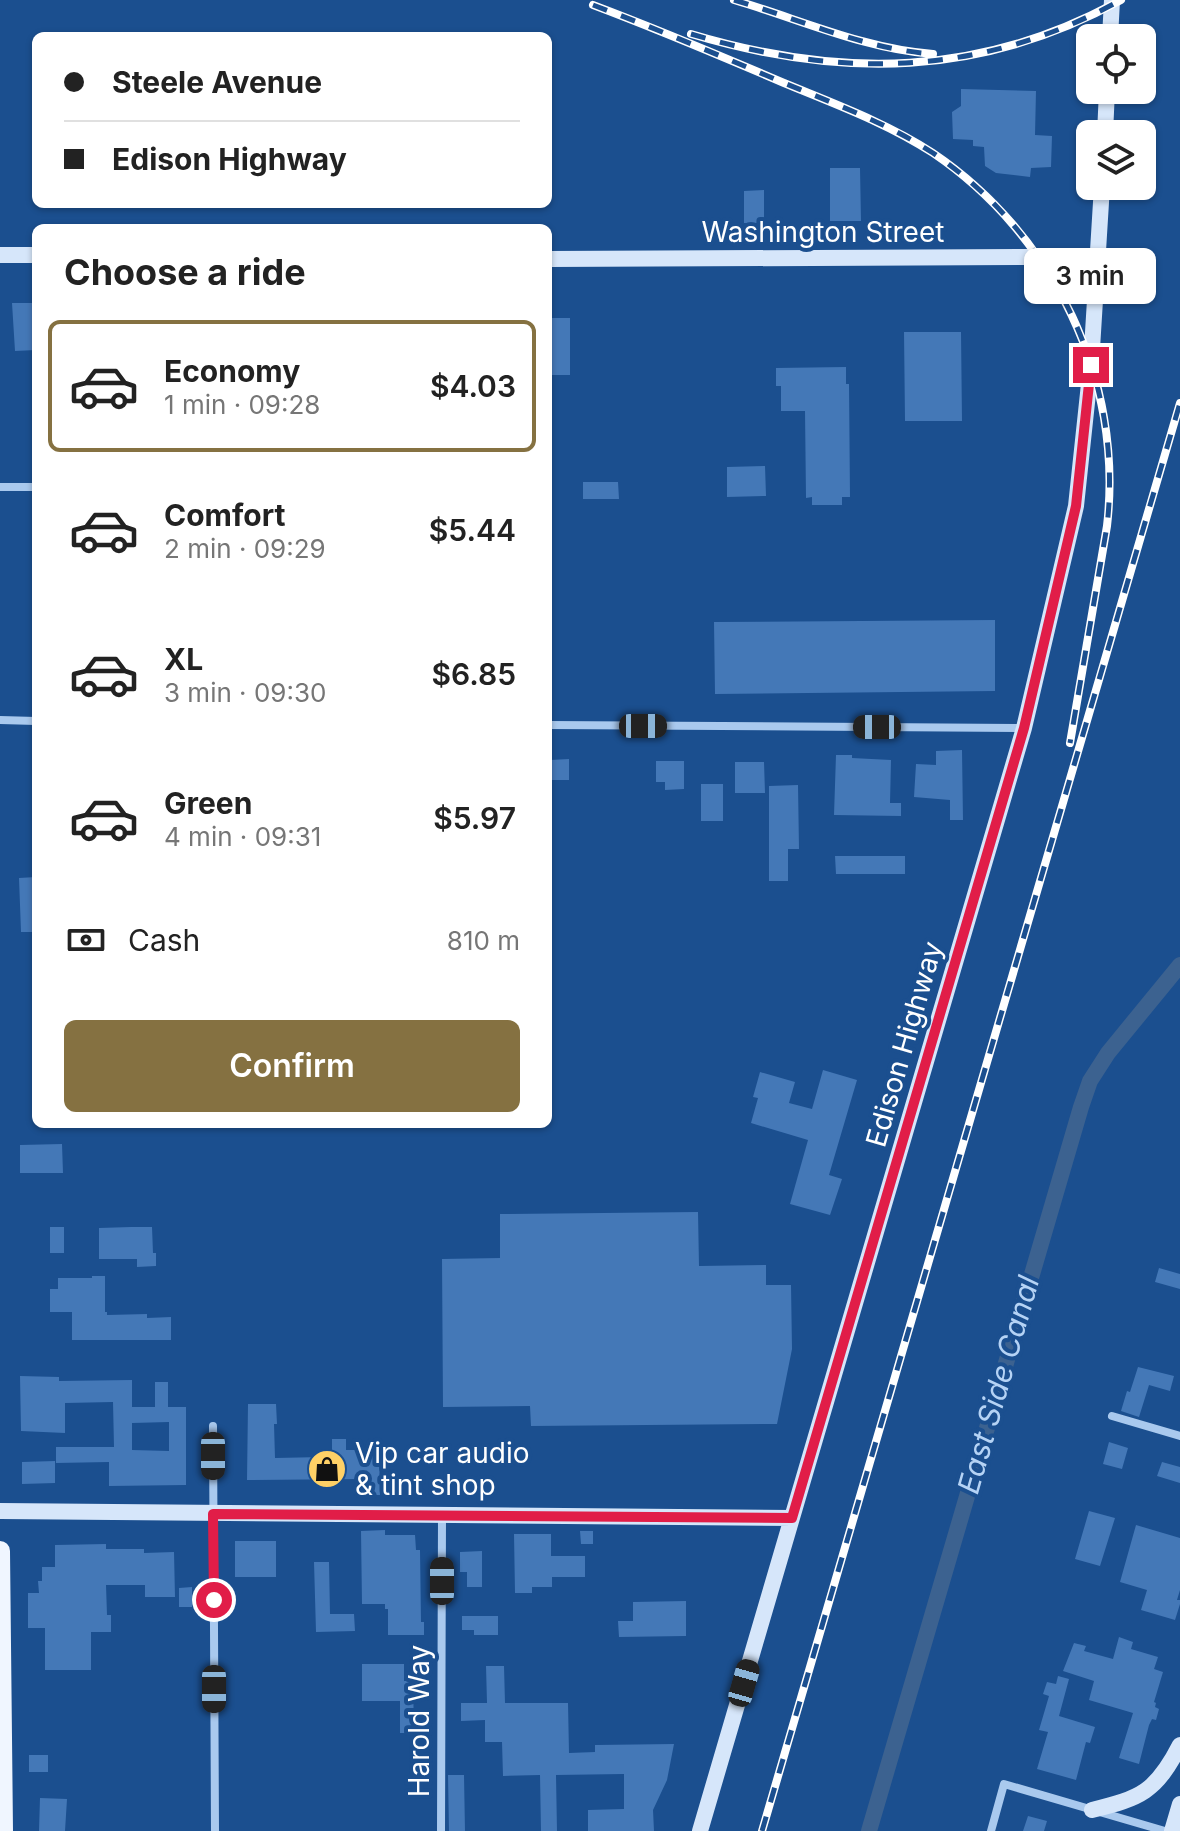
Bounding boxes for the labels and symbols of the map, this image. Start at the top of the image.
street label: Washington Street [702,215,944,249]
callout: 3 min [1025,249,1157,305]
route end [1073,347,1109,383]
car [619,714,667,738]
car [853,715,901,739]
street label: Edison Highway [858,937,950,1151]
water label: East Side Canal [950,1271,1047,1498]
car [201,1432,225,1480]
place label: Vip car audio & tint shop [355,1436,530,1502]
shop icon: Vip car audio & tint shop [306,1448,348,1490]
car [430,1557,454,1605]
route start [196,1582,232,1618]
street label: Harold Way [402,1645,436,1797]
car [726,1657,762,1709]
car [202,1665,226,1713]

